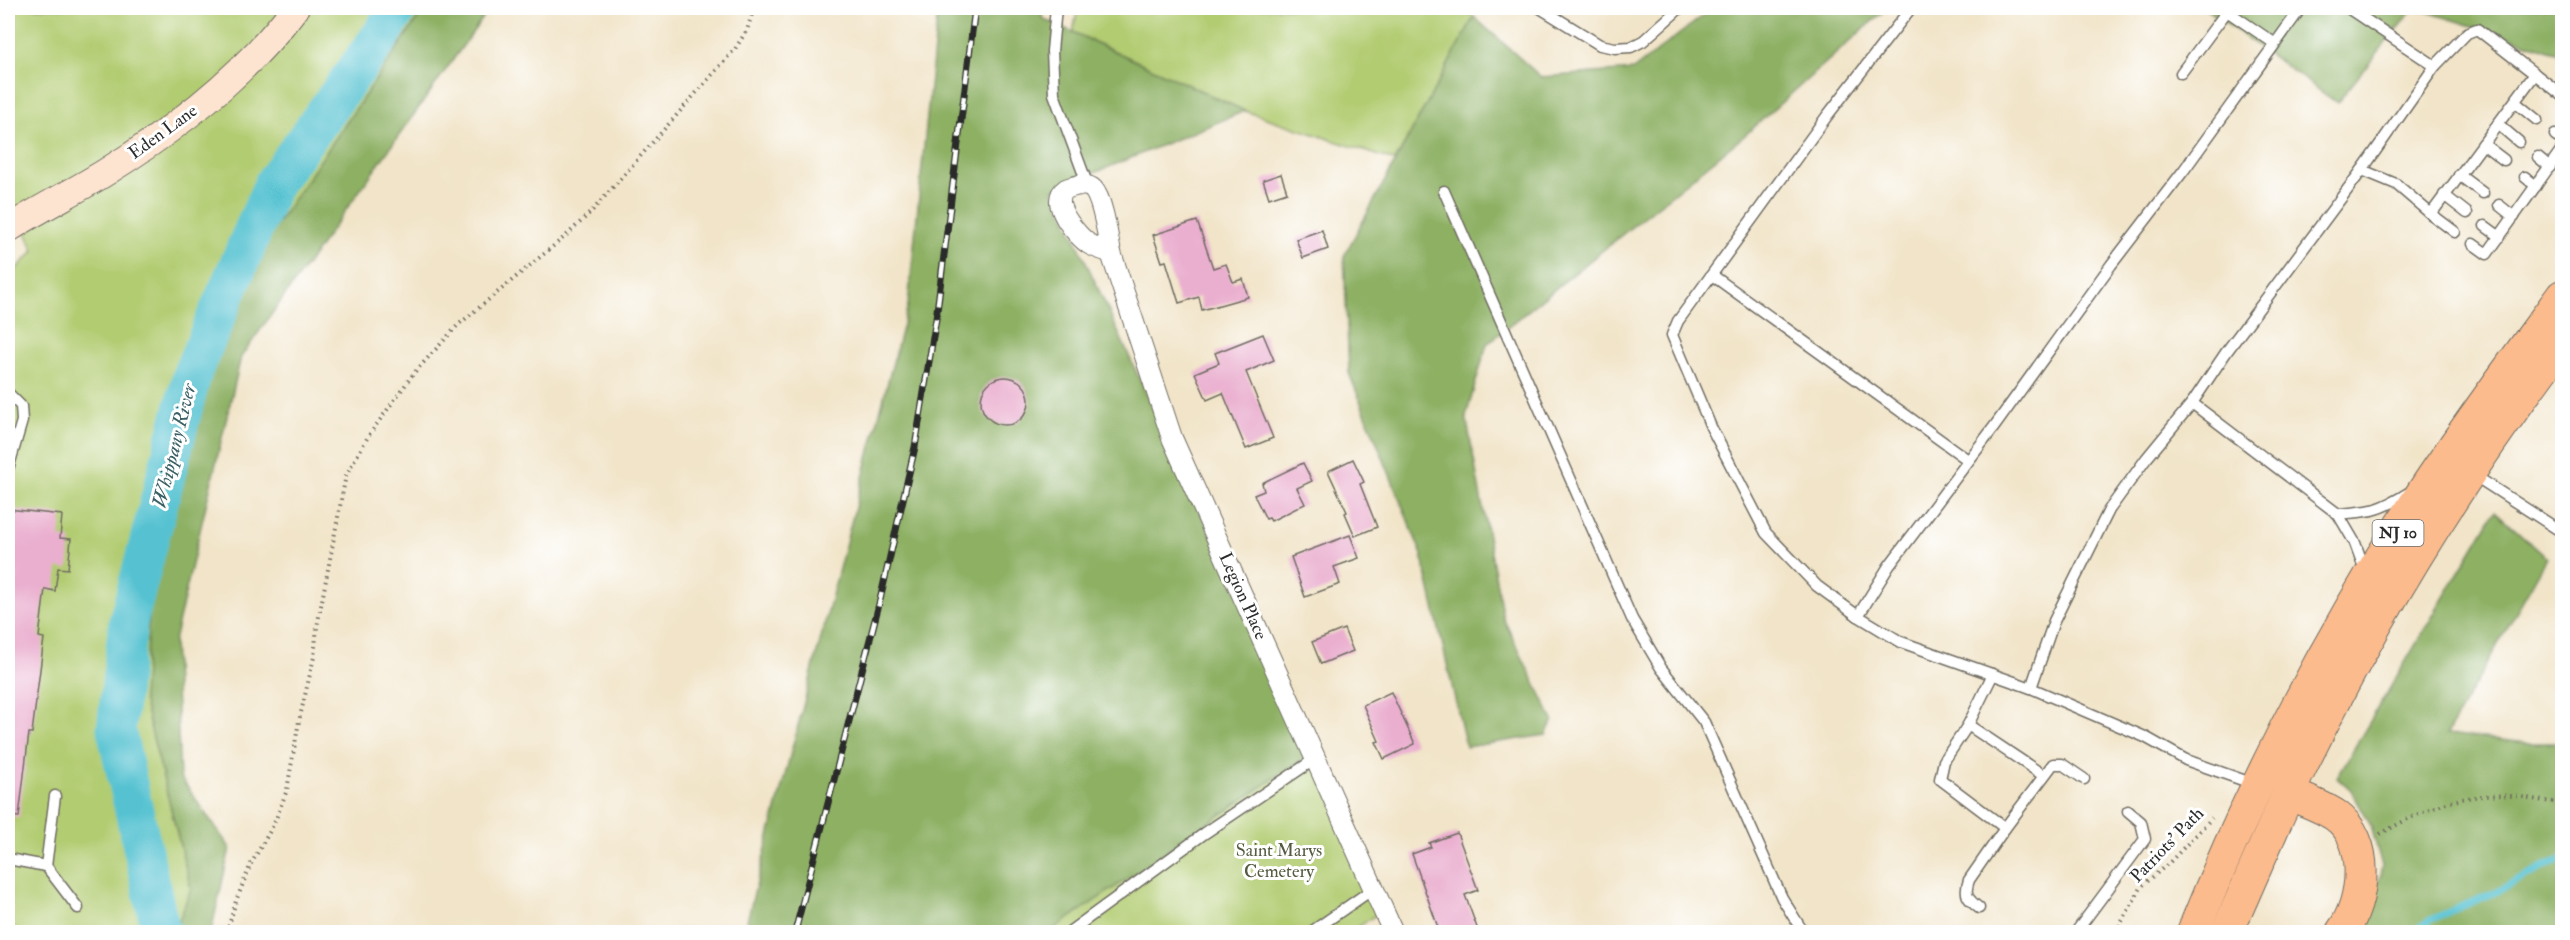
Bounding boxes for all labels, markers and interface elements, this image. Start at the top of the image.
street label: Eden Lane [124,99,202,165]
water label: Whippany River [146,380,202,511]
road number: NJ 10 [2372,520,2424,546]
street label: Legion Place [1214,549,1273,644]
street label: Patriots' Path [2125,802,2209,888]
park label: Saint Marys Cemetery [1236,839,1322,883]

